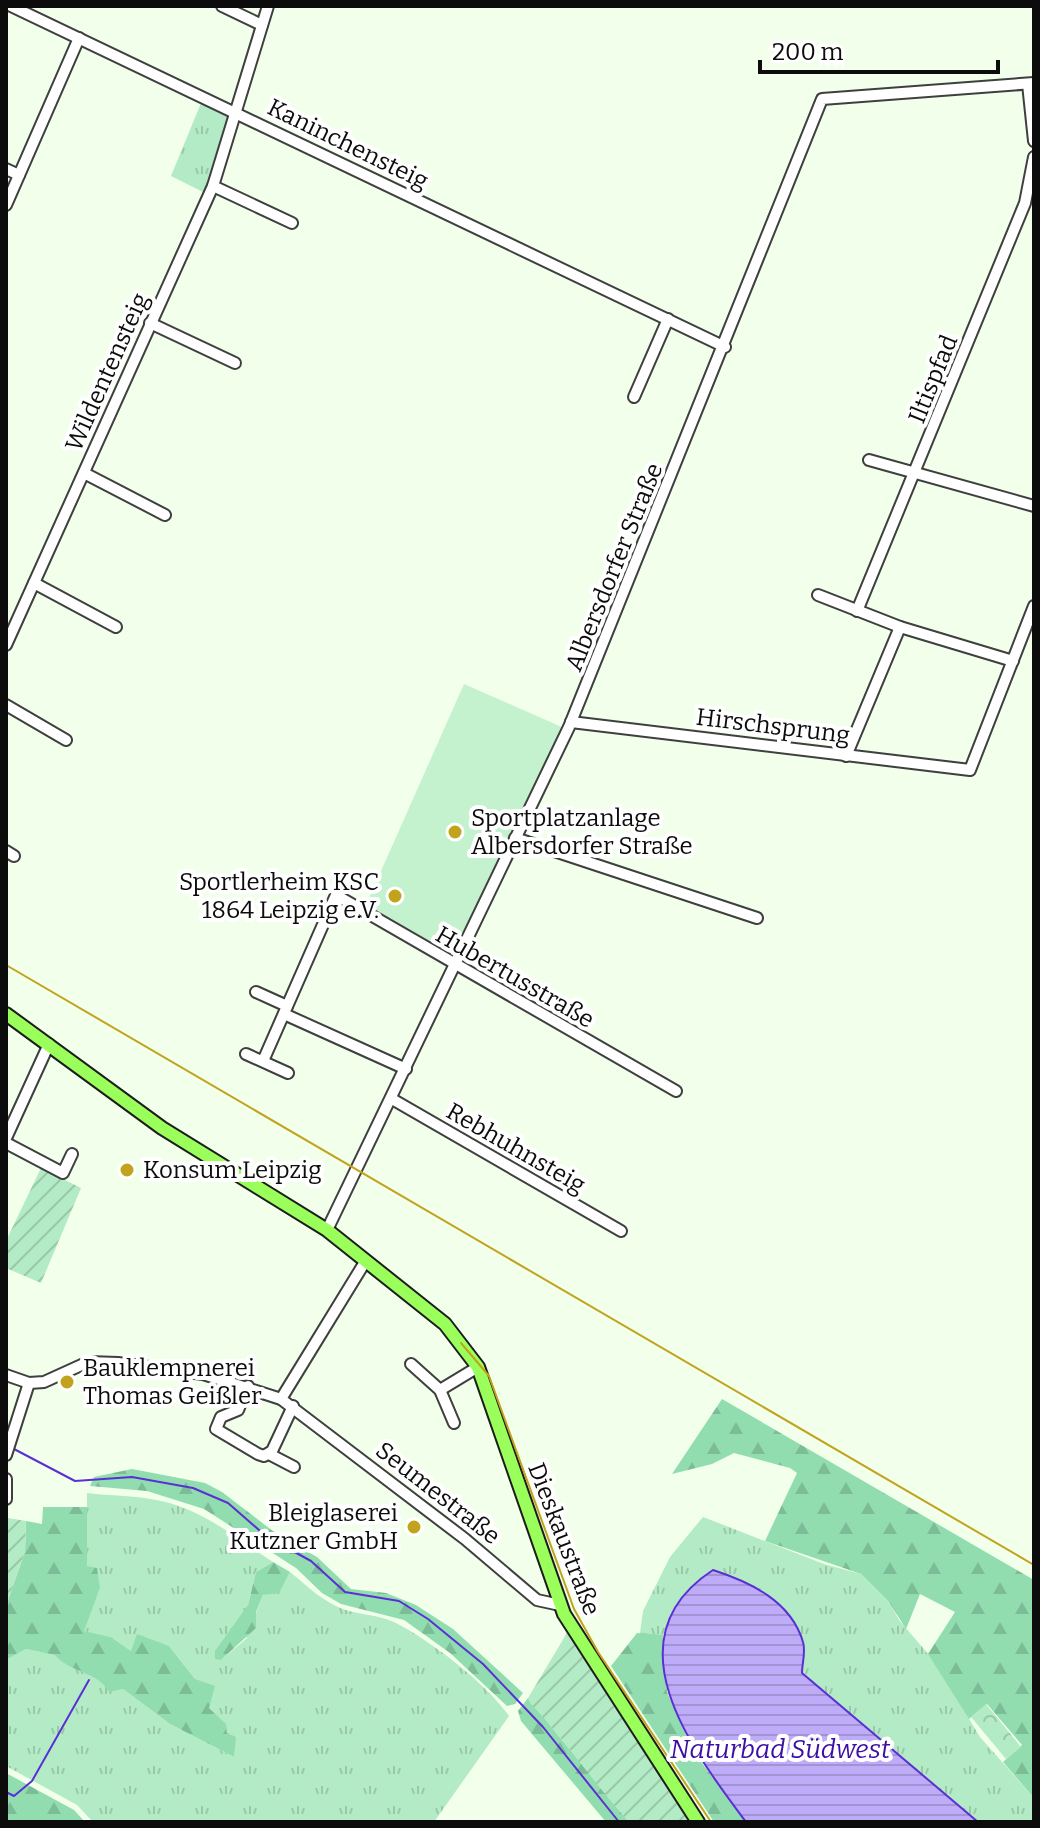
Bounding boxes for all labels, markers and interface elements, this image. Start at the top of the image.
scale bar [760,24,998,74]
text: 200 m [772,38,844,66]
street label: Kaninchensteig [263,93,433,195]
street label: Wildentensteig [60,288,154,456]
street label: Iltispfad [903,331,963,427]
street label: Albersdorfer Straße [560,459,668,675]
street label: Hirschsprung [695,703,851,749]
place label: Sportplatzanlage Albersdorfer Straße [471,804,693,860]
marker: Sportplatzanlage Albersdorfer Straße [446,823,464,841]
place label: Sportlerheim KSC 1864 Leipzig e.V. [179,868,379,924]
marker: Sportlerheim KSC 1864 Leipzig e.V. [386,887,404,905]
street label: Hubertusstraße [431,920,599,1034]
street label: Rebhuhnsteig [442,1097,590,1199]
place label: Konsum Leipzig [143,1156,322,1184]
marker: Konsum Leipzig [118,1161,136,1179]
place label: Bauklempnerei Thomas Geißler [83,1354,262,1410]
marker: Bauklempnerei Thomas Geißler [58,1373,76,1391]
street label: Seumestraße [370,1436,506,1550]
street label: Dieskaustraße [522,1459,606,1619]
place label: Bleiglaserei Kutzner GmbH [229,1499,398,1555]
marker: Bleiglaserei Kutzner GmbH [405,1518,423,1536]
water label: Naturbad Südwest [670,1734,891,1765]

